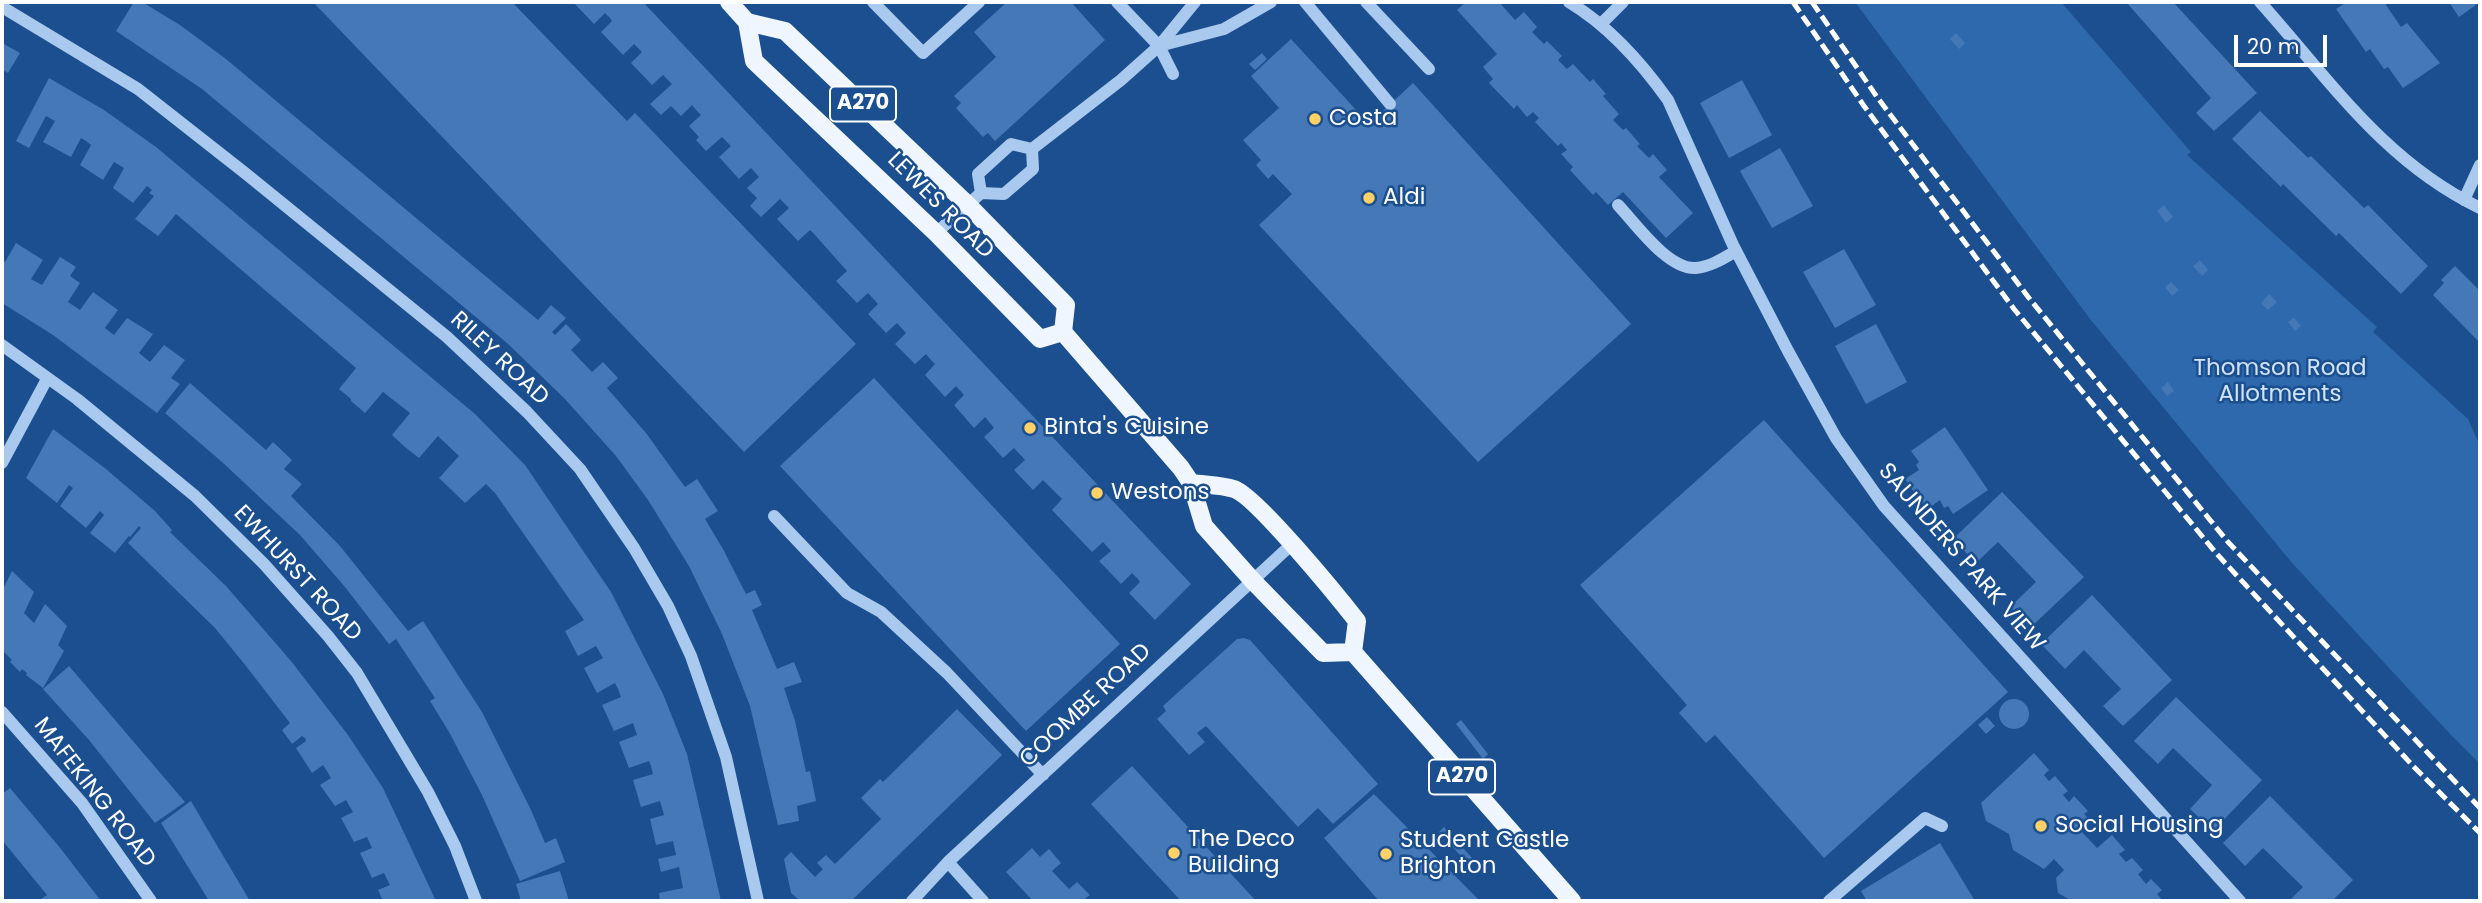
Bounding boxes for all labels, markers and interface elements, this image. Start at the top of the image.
scale bar [2237,21,2330,65]
text: 20 m [2247,32,2300,61]
road number: A270 [830,86,896,122]
place label: Costa [1329,105,1397,133]
marker: Costa [1307,111,1323,127]
street label: LEWES ROAD [881,147,999,265]
place label: Aldi [1383,184,1425,212]
marker: Aldi [1361,190,1377,206]
street label: RILEY ROAD [444,306,554,412]
park label: Thomson Road Allotments [2194,355,2366,409]
place label: Binta's Cuisine [1044,414,1209,442]
marker: Binta's Cuisine [1022,420,1038,436]
street label: SAUNDERS PARK VIEW [1872,458,2050,658]
place label: Westons [1111,479,1210,507]
marker: Westons [1089,485,1105,501]
street label: EWHURST ROAD [227,500,367,648]
street label: COOMBE ROAD [1015,638,1157,774]
street label: MAFEKING ROAD [27,713,161,873]
road number: A270 [1429,760,1495,794]
place label: Social Housing [2055,812,2223,840]
marker: Social Housing [2033,818,2049,834]
place label: The Deco Building [1188,826,1295,880]
place label: Student Castle Brighton [1400,827,1569,881]
marker: The Deco Building [1166,845,1182,861]
marker: Student Castle Brighton [1378,846,1394,862]

